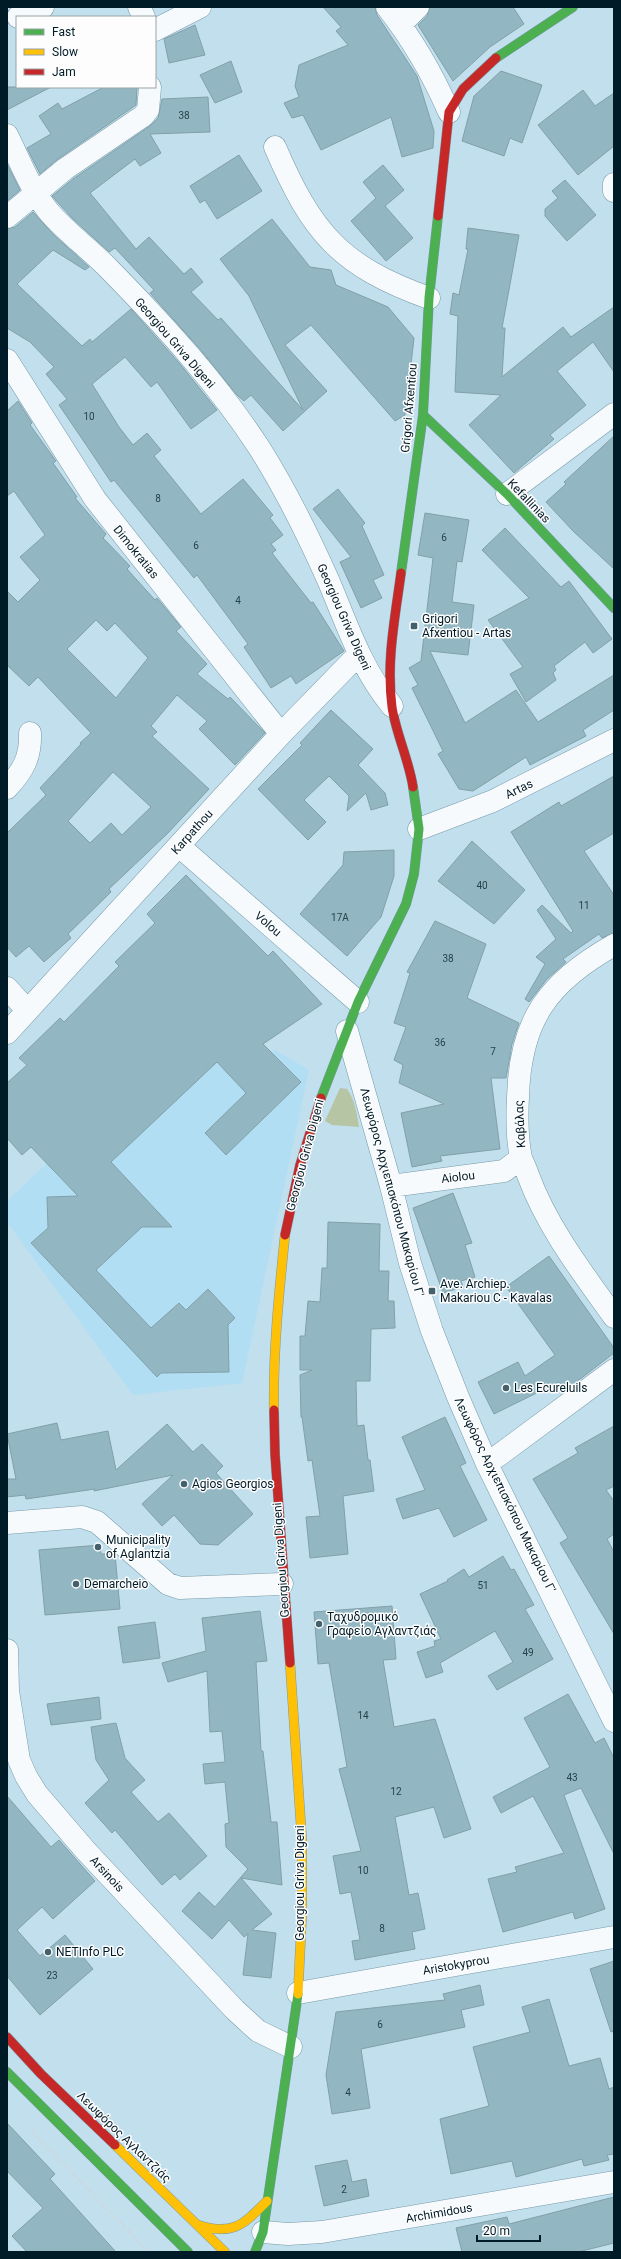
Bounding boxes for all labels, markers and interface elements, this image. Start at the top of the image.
legend [16,16,156,88]
text: Fast [52,25,75,39]
text: Slow [52,45,78,59]
text: Jam [52,65,76,79]
house number: 38 [178,110,190,121]
street label: Georgiou Griva Digeni [132,295,218,391]
street label: Grigori Afxentiou [398,363,420,453]
house number: 10 [83,411,95,422]
street label: Kefallinias [505,476,553,526]
house number: 8 [155,493,161,504]
street label: Dimokratias [110,523,162,581]
house number: 6 [441,532,447,543]
house number: 6 [193,540,199,551]
street label: Georgiou Griva Digeni [314,562,374,673]
house number: 4 [235,595,241,606]
place label: Grigori Afxentiou - Artas [422,612,511,640]
marker: Grigori Afxentiou - Artas [409,621,419,631]
street label: Artas [503,776,535,802]
street label: Karpathou [168,807,216,857]
house number: 40 [476,880,488,891]
house number: 11 [578,900,590,911]
street label: Volou [252,909,284,939]
house number: 17A [331,912,349,923]
house number: 38 [442,953,454,964]
house number: 36 [434,1037,446,1048]
house number: 7 [490,1046,496,1057]
street label: Λεωφόρος Αρχιεπισκόπου Μακαρίου Γ' [357,1086,427,1298]
street label: Georgiou Griva Digeni [283,1097,327,1212]
street label: Καβάλας [512,1100,528,1148]
street label: Aiolou [440,1168,476,1186]
place label: Ave. Archiep. Makariou C - Kavalas [440,1277,552,1305]
marker: Ave. Archiep. Makariou C - Kavalas [427,1286,437,1296]
place label: Les Ecureluils [514,1381,587,1395]
marker: Les Ecureluils [501,1383,511,1393]
street label: Λεωφόρος Αρχιεπισκόπου Μακαρίου Γ' [451,1395,559,1595]
place label: Agios Georgios [192,1477,274,1491]
marker: Agios Georgios [179,1479,189,1489]
street label: Georgiou Griva Digeni [270,1502,292,1618]
place label: Municipality of Aglantzia [106,1533,171,1561]
marker: Municipality of Aglantzia [93,1542,103,1552]
place label: Demarcheio [84,1577,148,1591]
marker: Demarcheio [71,1579,81,1589]
house number: 51 [477,1580,489,1591]
place label: Ταχυδρομικό Γραφείο Αγλαντζιάς [327,1610,437,1638]
marker: Ταχυδρομικό Γραφείο Αγλαντζιάς [314,1619,324,1629]
house number: 49 [522,1647,534,1658]
house number: 14 [357,1710,369,1721]
house number: 43 [566,1772,578,1783]
house number: 12 [390,1786,402,1797]
street label: Georgiou Griva Digeni [293,1825,307,1941]
street label: Arsinois [87,1853,127,1895]
house number: 10 [357,1865,369,1876]
house number: 8 [379,1923,385,1934]
place label: NETInfo PLC [56,1945,124,1959]
marker: NETInfo PLC [43,1947,53,1957]
street label: Aristokyprou [422,1952,490,1978]
house number: 23 [46,1970,58,1981]
house number: 6 [377,2019,383,2030]
house number: 4 [345,2087,351,2098]
street label: Λεωφόρος Αγλαντζιάς [74,2089,174,2185]
house number: 2 [341,2184,347,2195]
street label: Archimidous [405,2200,473,2226]
scale bar [477,2217,540,2243]
text: 20 m [483,2224,510,2238]

